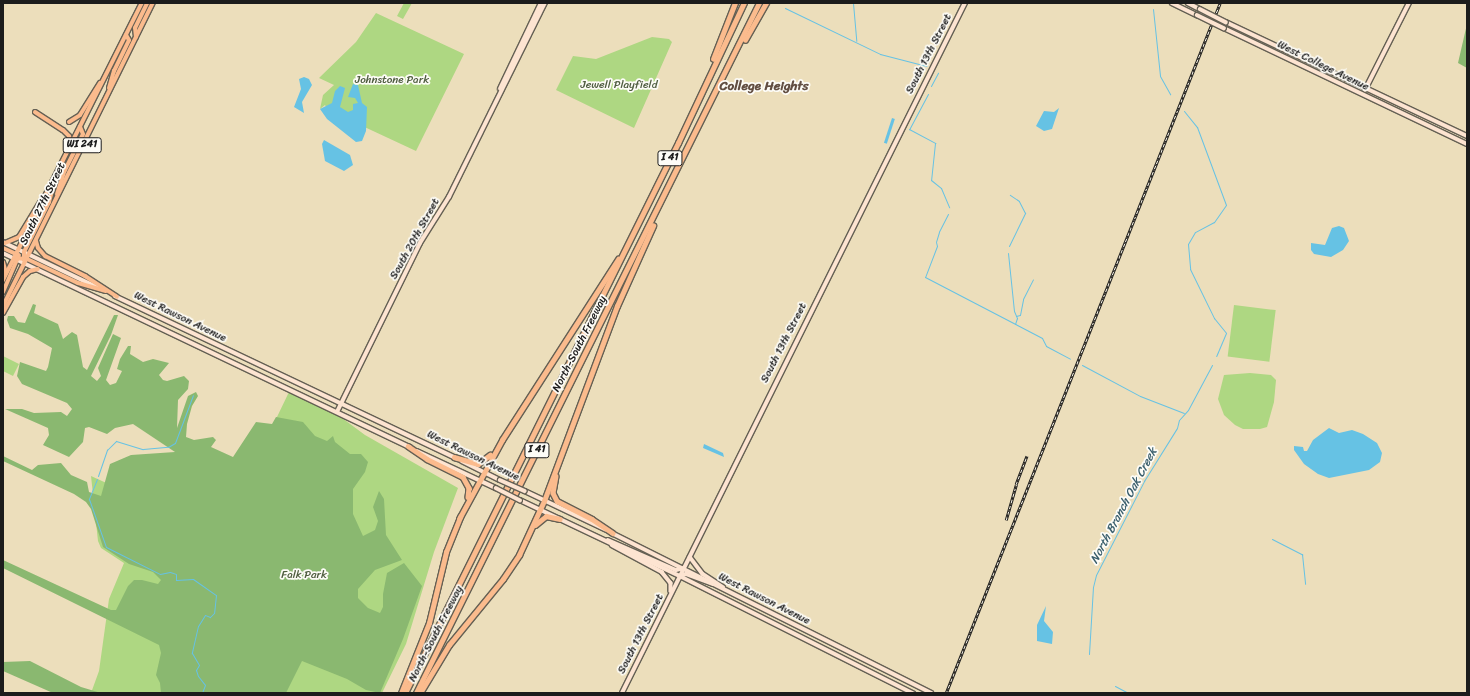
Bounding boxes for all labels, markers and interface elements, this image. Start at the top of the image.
street label: South 13th Street [903,12,955,96]
street label: West College Avenue [1275,38,1371,94]
park label: Johnstone Park [355,73,429,87]
park label: Jewell Playfield [581,78,657,92]
district label: College Heights [719,78,809,94]
road number: WI 241 [62,137,102,153]
road number: I 41 [657,150,683,166]
street label: South 27th Street [17,161,69,247]
street label: South 20th Street [387,196,443,282]
street label: West Rawson Avenue [132,289,228,345]
street label: North-South Freeway [550,294,610,394]
street label: South 13th Street [758,301,810,385]
street label: West Rawson Avenue [425,428,521,484]
road number: I 41 [524,442,550,458]
water label: North Branch Oak Creek [1087,446,1161,566]
park label: Falk Park [281,568,327,582]
street label: West Rawson Avenue [716,570,812,628]
street label: North-South Freeway [406,584,466,684]
street label: South 13th Street [615,592,667,676]

